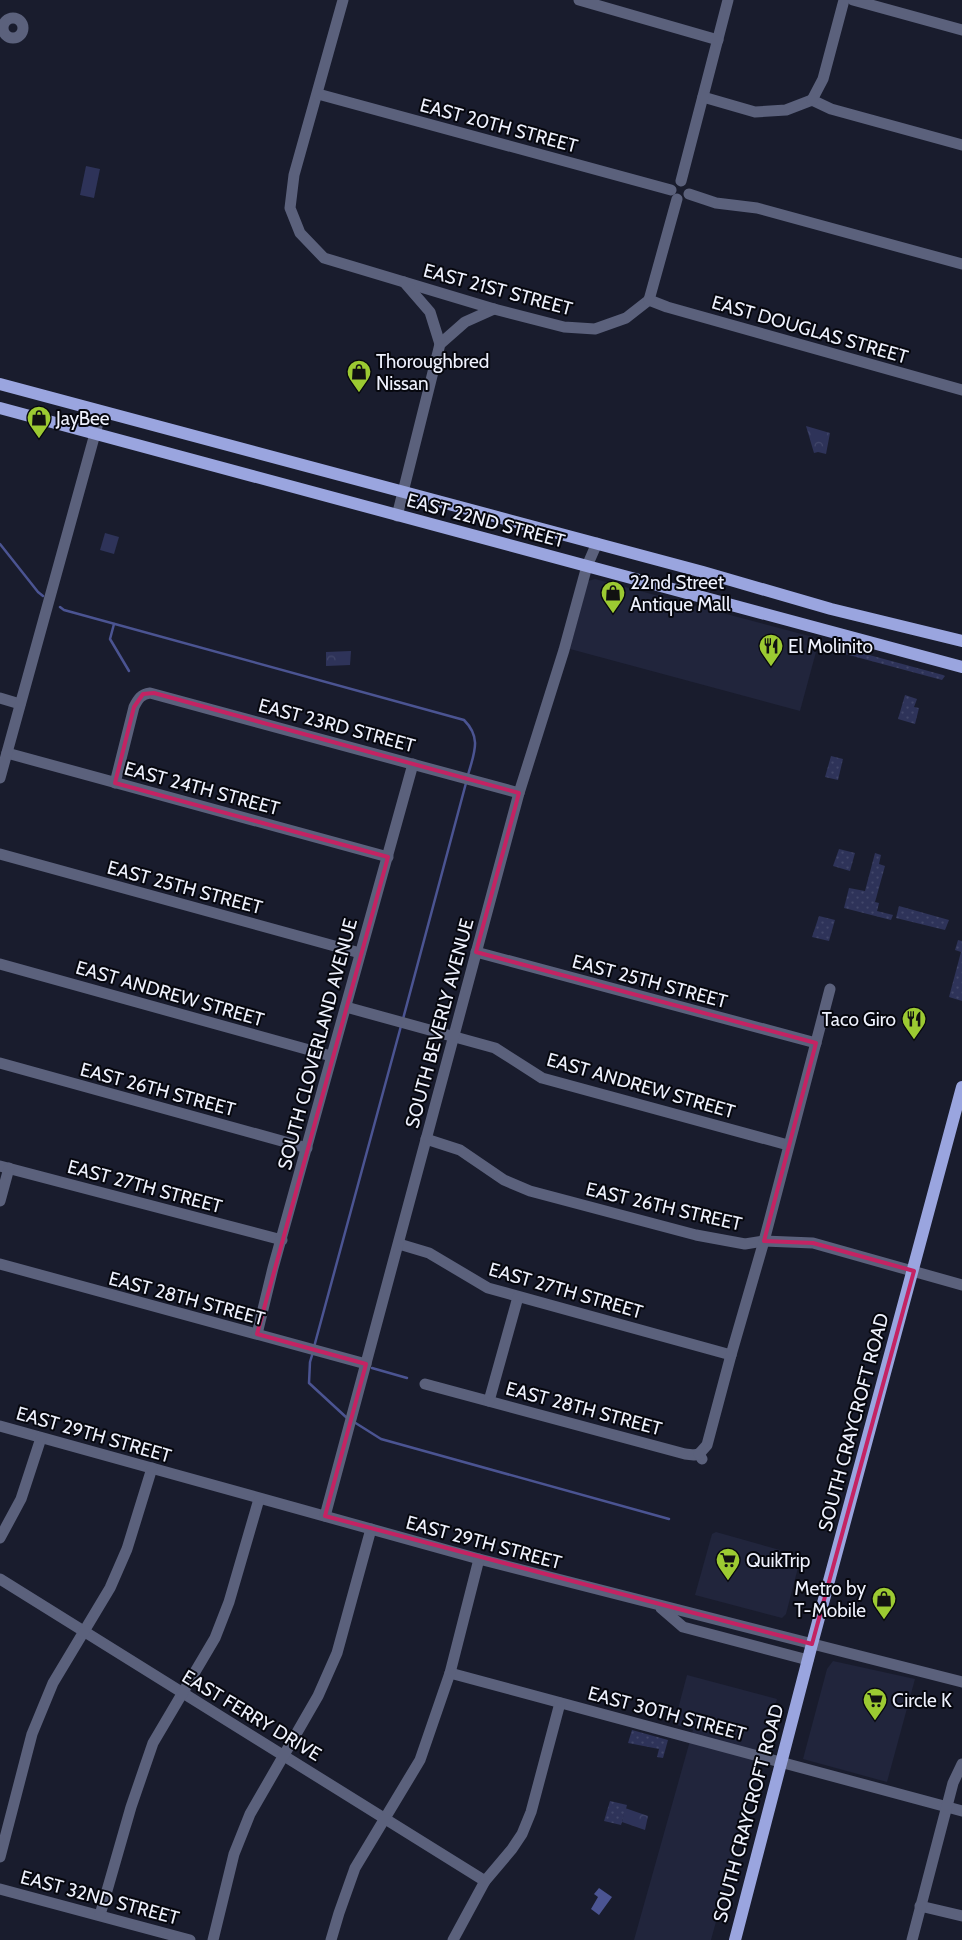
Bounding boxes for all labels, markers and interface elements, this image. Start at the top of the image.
street label: EAST 20TH STREET [418,93,580,158]
street label: EAST 21ST STREET [421,259,575,320]
street label: EAST DOUGLAS STREET [709,290,911,369]
place label: Thoroughbred Nissan [376,350,489,395]
shop icon: Thoroughbred Nissan [346,359,372,393]
shop icon: JayBee [26,405,52,439]
place label: JayBee [55,407,110,430]
street label: EAST 22ND STREET [404,488,568,553]
place label: 22nd Street Antique Mall [630,571,731,616]
shop icon: 22nd Street Antique Mall [600,580,626,614]
restaurant icon: El Molinito [758,633,784,667]
place label: El Molinito [788,635,873,658]
street label: EAST 23RD STREET [256,693,418,757]
street label: EAST 24TH STREET [122,757,282,820]
street label: EAST 25TH STREET [105,856,265,919]
street label: SOUTH CLOVERLAND AVENUE [273,916,362,1172]
street label: SOUTH BEVERLY AVENUE [400,916,479,1130]
street label: EAST 25TH STREET [570,950,730,1013]
street label: EAST ANDREW STREET [73,956,267,1031]
restaurant icon: Taco Giro [901,1006,927,1040]
place label: Taco Giro [822,1008,896,1031]
street label: EAST ANDREW STREET [544,1048,738,1123]
street label: EAST 26TH STREET [78,1058,238,1121]
street label: EAST 27TH STREET [65,1155,225,1218]
street label: EAST 26TH STREET [584,1177,744,1236]
street label: EAST 27TH STREET [486,1257,646,1323]
street label: EAST 28TH STREET [106,1267,267,1330]
street label: SOUTH CRAYCROFT ROAD [813,1310,894,1534]
street label: EAST 28TH STREET [503,1377,664,1440]
street label: EAST 29TH STREET [14,1401,174,1468]
street label: EAST 29TH STREET [404,1511,564,1574]
supermarket icon: QuikTrip [715,1547,741,1581]
place label: QuikTrip [746,1549,810,1572]
place label: Metro by T-Mobile [794,1577,866,1622]
shop icon: Metro by T-Mobile [871,1586,897,1620]
street label: EAST FERRY DRIVE [178,1665,325,1766]
street label: EAST 30TH STREET [585,1681,748,1746]
supermarket icon: Circle K [862,1687,888,1721]
place label: Circle K [892,1689,952,1712]
street label: SOUTH CRAYCROFT ROAD [708,1701,789,1925]
street label: EAST 32ND STREET [18,1865,182,1930]

